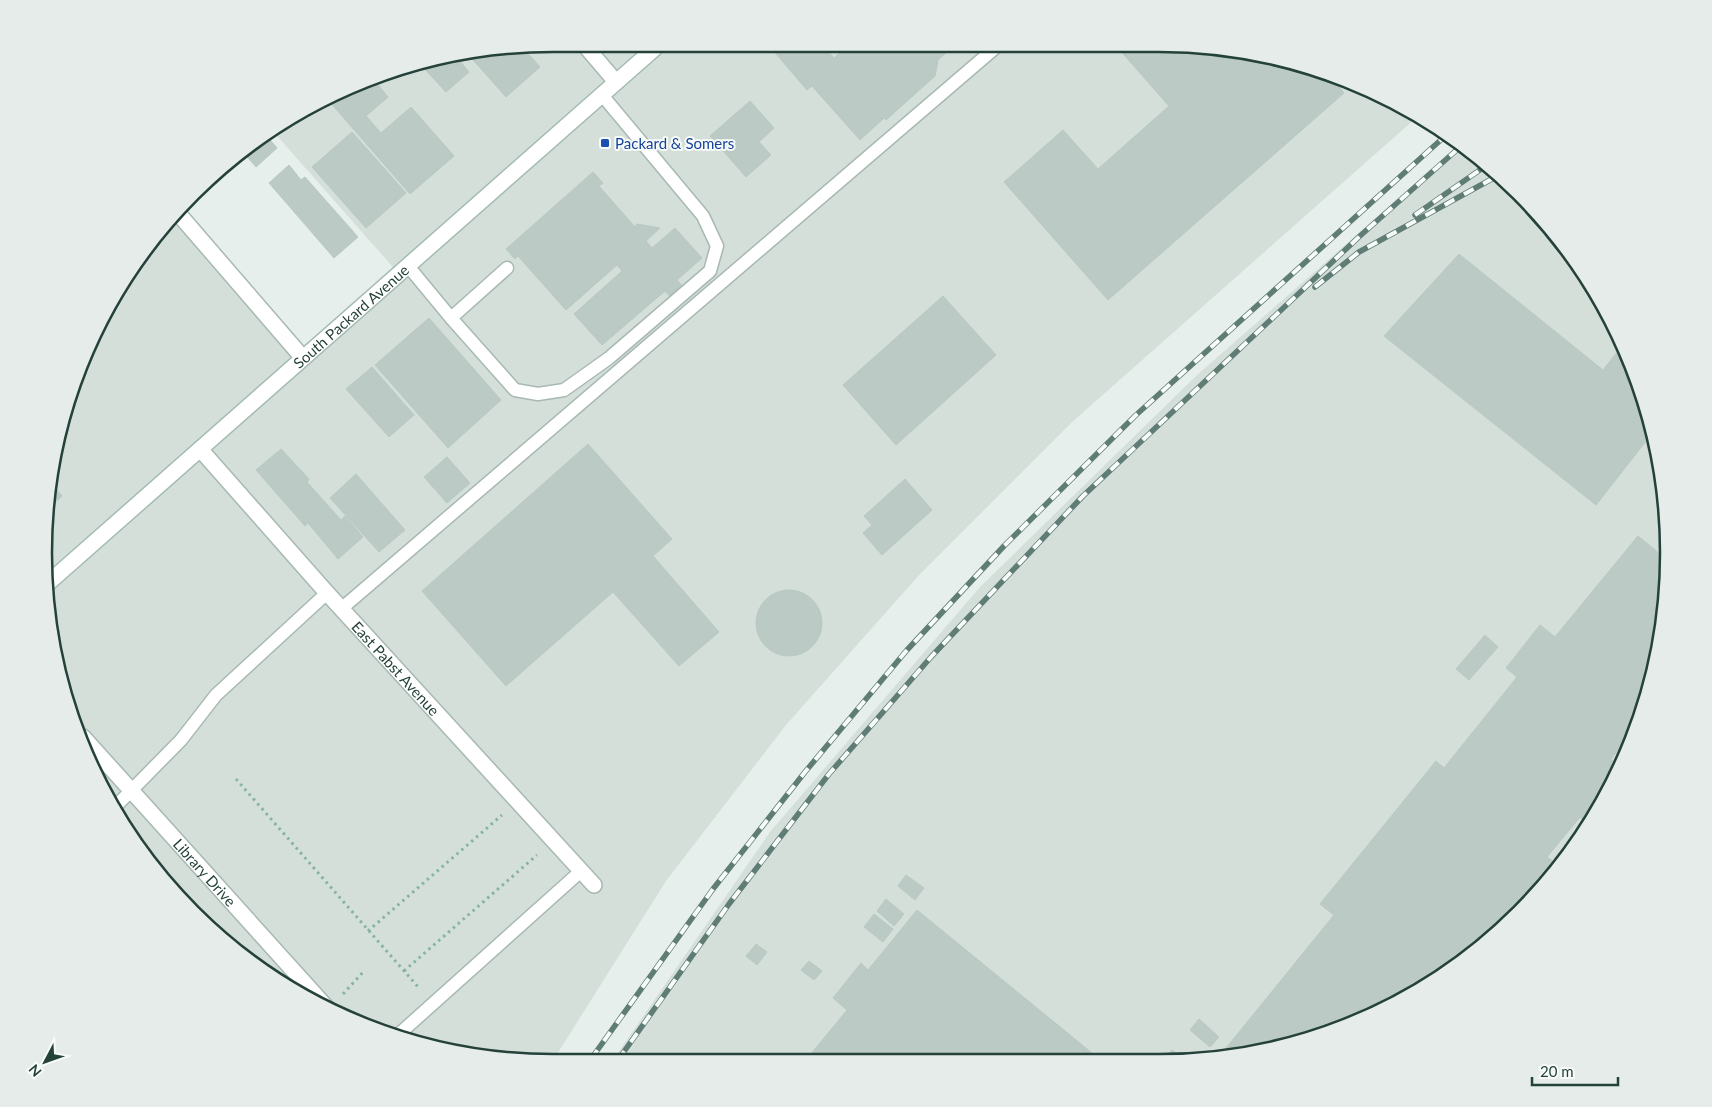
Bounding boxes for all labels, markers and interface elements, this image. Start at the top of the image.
place label: Packard & Somers [615,134,734,152]
marker: Packard & Somers [599,137,611,149]
street label: South Packard Avenue [289,261,412,372]
street label: East Pabst Avenue [348,617,443,719]
street label: Library Drive [170,835,240,910]
north arrow [20,1037,70,1087]
scale bar [1532,1054,1618,1086]
text: N [25,1061,45,1081]
text: 20 m [1540,1062,1574,1080]

